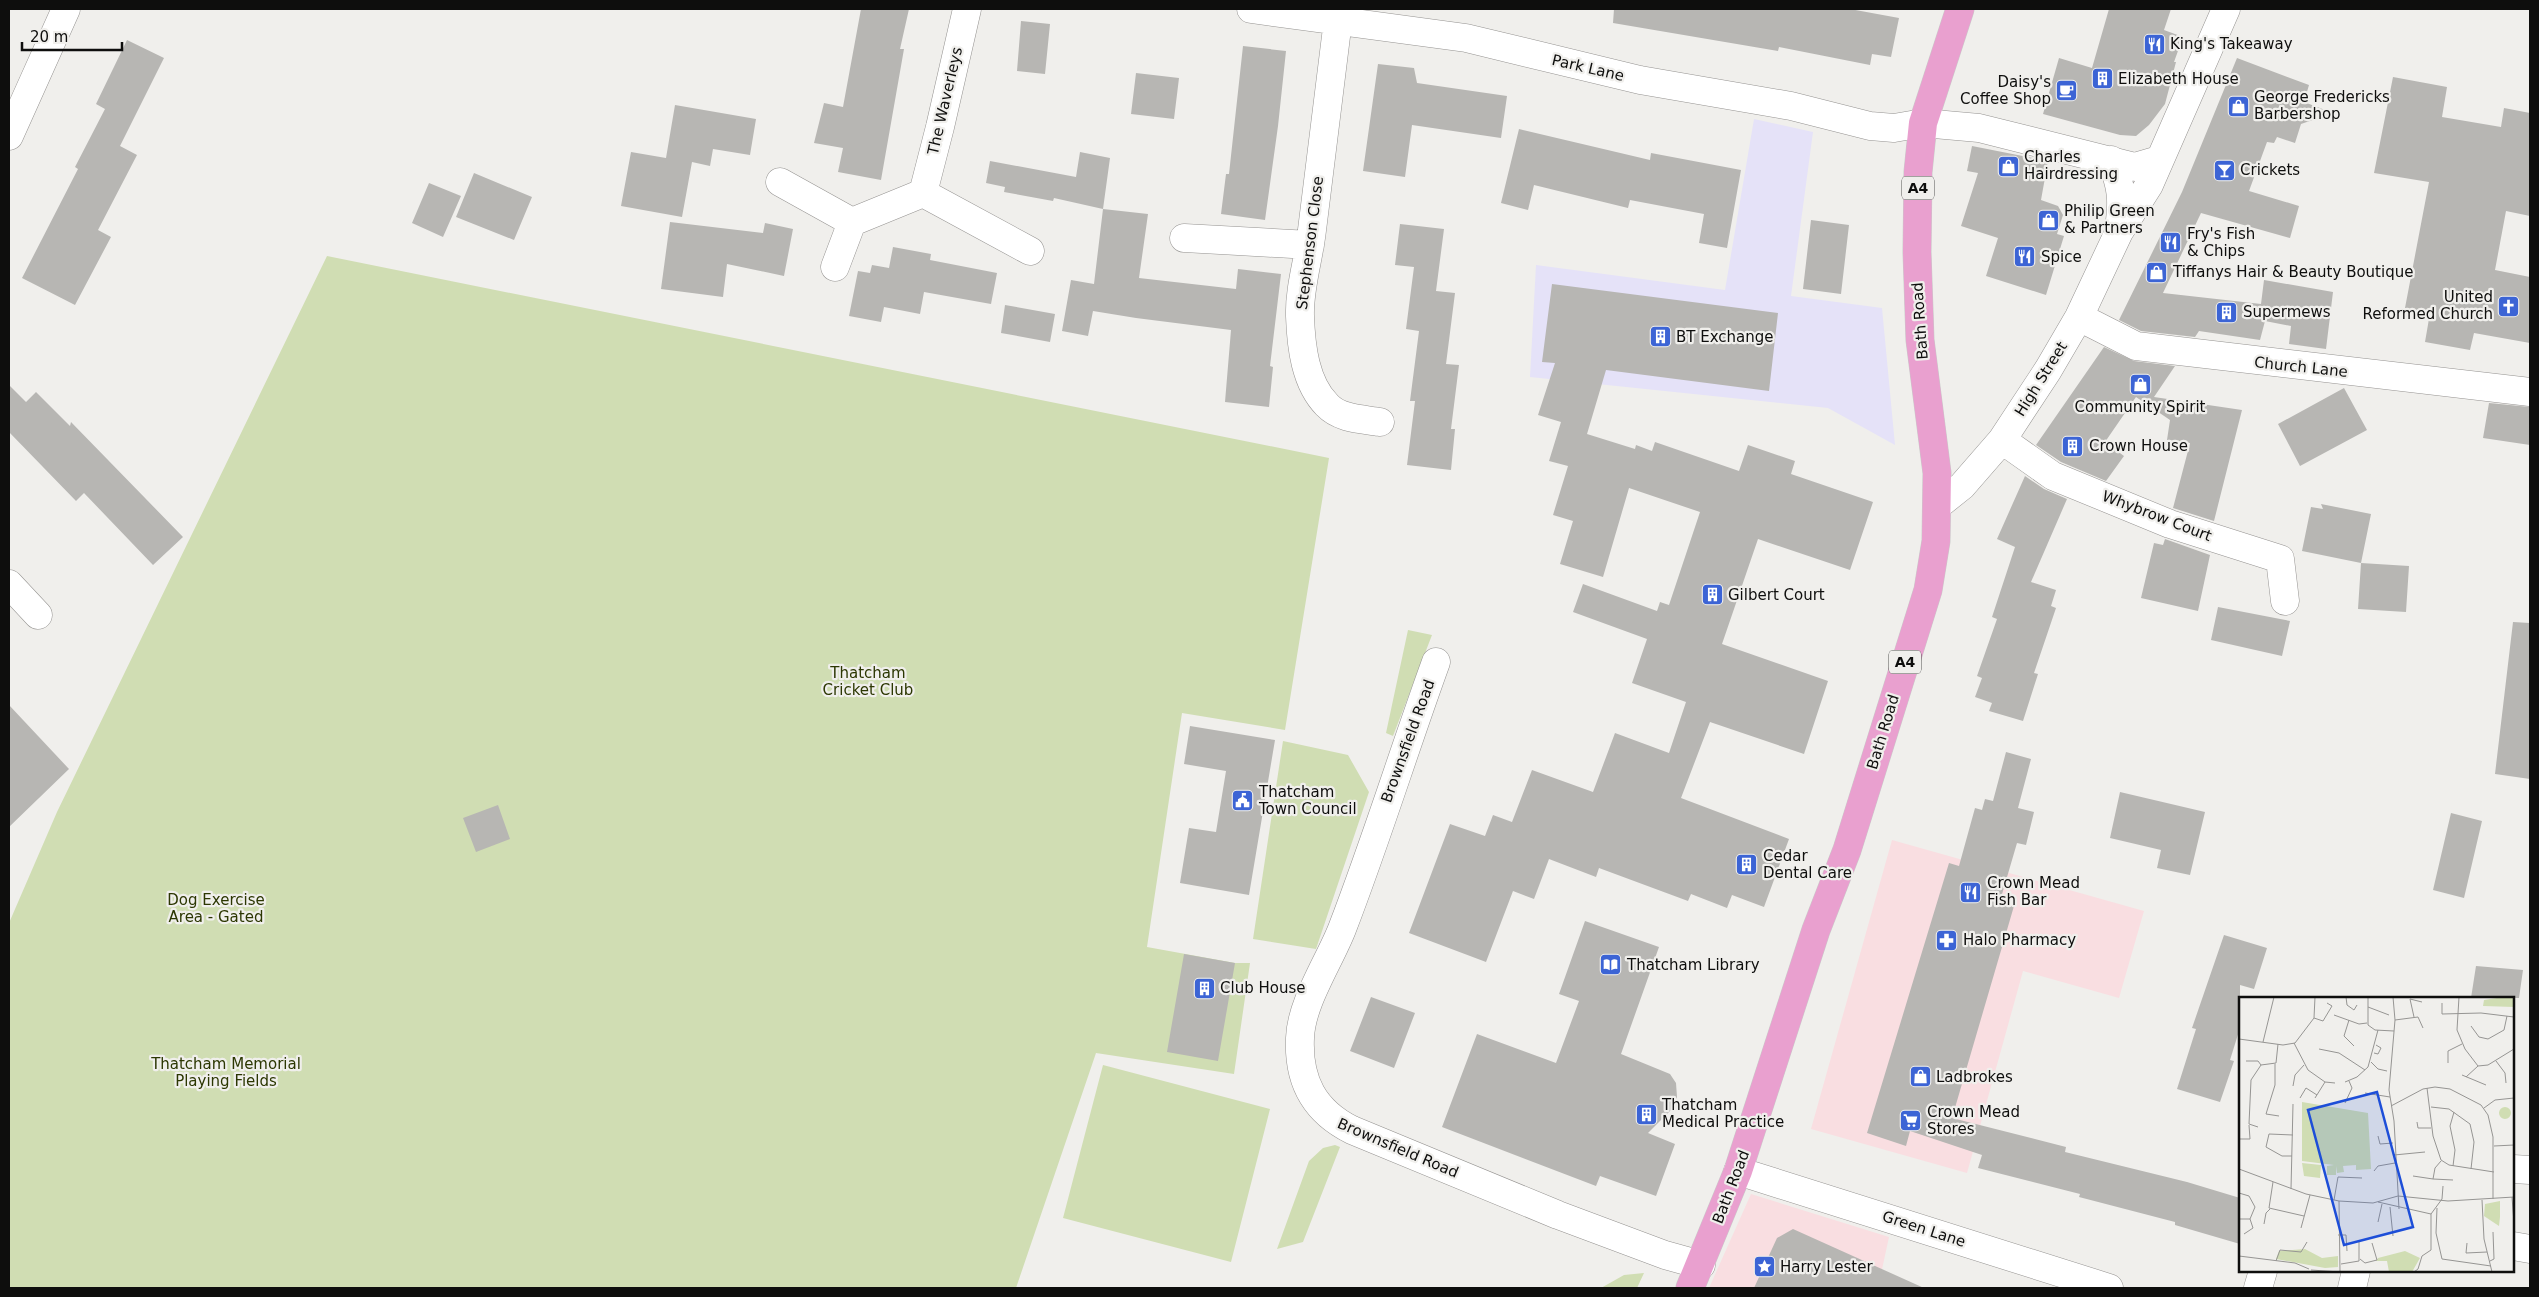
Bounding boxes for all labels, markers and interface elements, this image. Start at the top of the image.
scale bar [22,20,122,52]
text: 20 m [30,28,68,46]
restaurant icon: King's Takeaway [2142,32,2166,56]
place label: King's Takeaway [2170,35,2293,53]
street label: The Waverleys [924,45,966,158]
street label: Park Lane [1550,51,1626,85]
building icon: Elizabeth House [2090,67,2114,91]
place label: Elizabeth House [2118,70,2239,88]
place label: Daisy's Coffee Shop [1960,73,2051,108]
cafe icon: Daisy's Coffee Shop [2055,79,2079,103]
place label: George Fredericks Barbershop [2254,88,2390,123]
shop icon: George Fredericks Barbershop [2226,94,2250,118]
place label: Charles Hairdressing [2024,148,2118,183]
shop icon: Charles Hairdressing [1996,154,2020,178]
bar icon: Crickets [2212,158,2236,182]
place label: Crickets [2240,161,2300,179]
street label: Stephenson Close [1293,175,1327,311]
road number: A4 [1902,177,1934,200]
place label: Philip Green & Partners [2064,202,2155,237]
shop icon: Philip Green & Partners [2036,208,2060,232]
place label: Fry's Fish & Chips [2187,225,2255,260]
restaurant icon: Fry's Fish & Chips [2159,231,2183,255]
restaurant icon: Spice [2013,245,2037,269]
place label: Spice [2041,248,2082,266]
shop icon: Tiffanys Hair & Beauty Boutique [2145,260,2169,284]
place label: Tiffanys Hair & Beauty Boutique [2172,263,2413,281]
street label: Bath Road [1908,282,1932,360]
place label: United Reformed Church [2362,288,2493,323]
church icon: United Reformed Church [2497,294,2521,318]
building icon: Supermews [2215,300,2239,324]
place label: Supermews [2243,303,2331,321]
building icon: BT Exchange [1648,325,1672,349]
place label: BT Exchange [1676,328,1774,346]
street label: High Street [2011,338,2071,420]
street label: Church Lane [2253,353,2349,381]
shop icon: Community Spirit [2128,372,2152,396]
place label: Community Spirit [2074,398,2206,416]
building icon: Crown House [2061,434,2085,458]
place label: Crown House [2089,437,2188,455]
street label: Whybrow Court [2100,487,2214,545]
building icon: Gilbert Court [1700,583,1724,607]
place label: Gilbert Court [1728,586,1825,604]
road number: A4 [1889,650,1921,674]
park label: Thatcham Cricket Club [823,664,913,699]
street label: Brownsfield Road [1377,677,1439,805]
street label: Bath Road [1863,692,1903,772]
place label: Thatcham Town Council [1258,783,1357,818]
public building icon: Thatcham Town Council [1231,789,1255,813]
place label: Cedar Dental Care [1763,847,1852,882]
building icon: Cedar Dental Care [1735,853,1759,877]
place label: Crown Mead Fish Bar [1987,874,2080,909]
restaurant icon: Crown Mead Fish Bar [1959,880,1983,904]
park label: Dog Exercise Area - Gated [167,891,265,926]
pharmacy icon: Halo Pharmacy [1935,928,1959,952]
place label: Halo Pharmacy [1963,931,2076,949]
library icon: Thatcham Library [1599,953,1623,977]
place label: Thatcham Library [1626,956,1760,974]
building icon: Club House [1192,976,1216,1000]
place label: Club House [1220,979,1305,997]
inset map [2239,997,2514,1272]
park label: Thatcham Memorial Playing Fields [150,1055,301,1090]
shop icon: Ladbrokes [1908,1065,1932,1089]
place label: Ladbrokes [1936,1068,2013,1086]
place label: Thatcham Medical Practice [1661,1096,1784,1131]
building icon: Thatcham Medical Practice [1634,1102,1658,1126]
place label: Crown Mead Stores [1927,1103,2020,1138]
supermarket icon: Crown Mead Stores [1899,1109,1923,1133]
street label: Brownsfield Road [1335,1114,1461,1182]
street label: Bath Road [1709,1148,1753,1226]
street label: Green Lane [1880,1207,1968,1251]
place icon: Harry Lester [1752,1255,1776,1279]
place label: Harry Lester [1780,1258,1873,1276]

